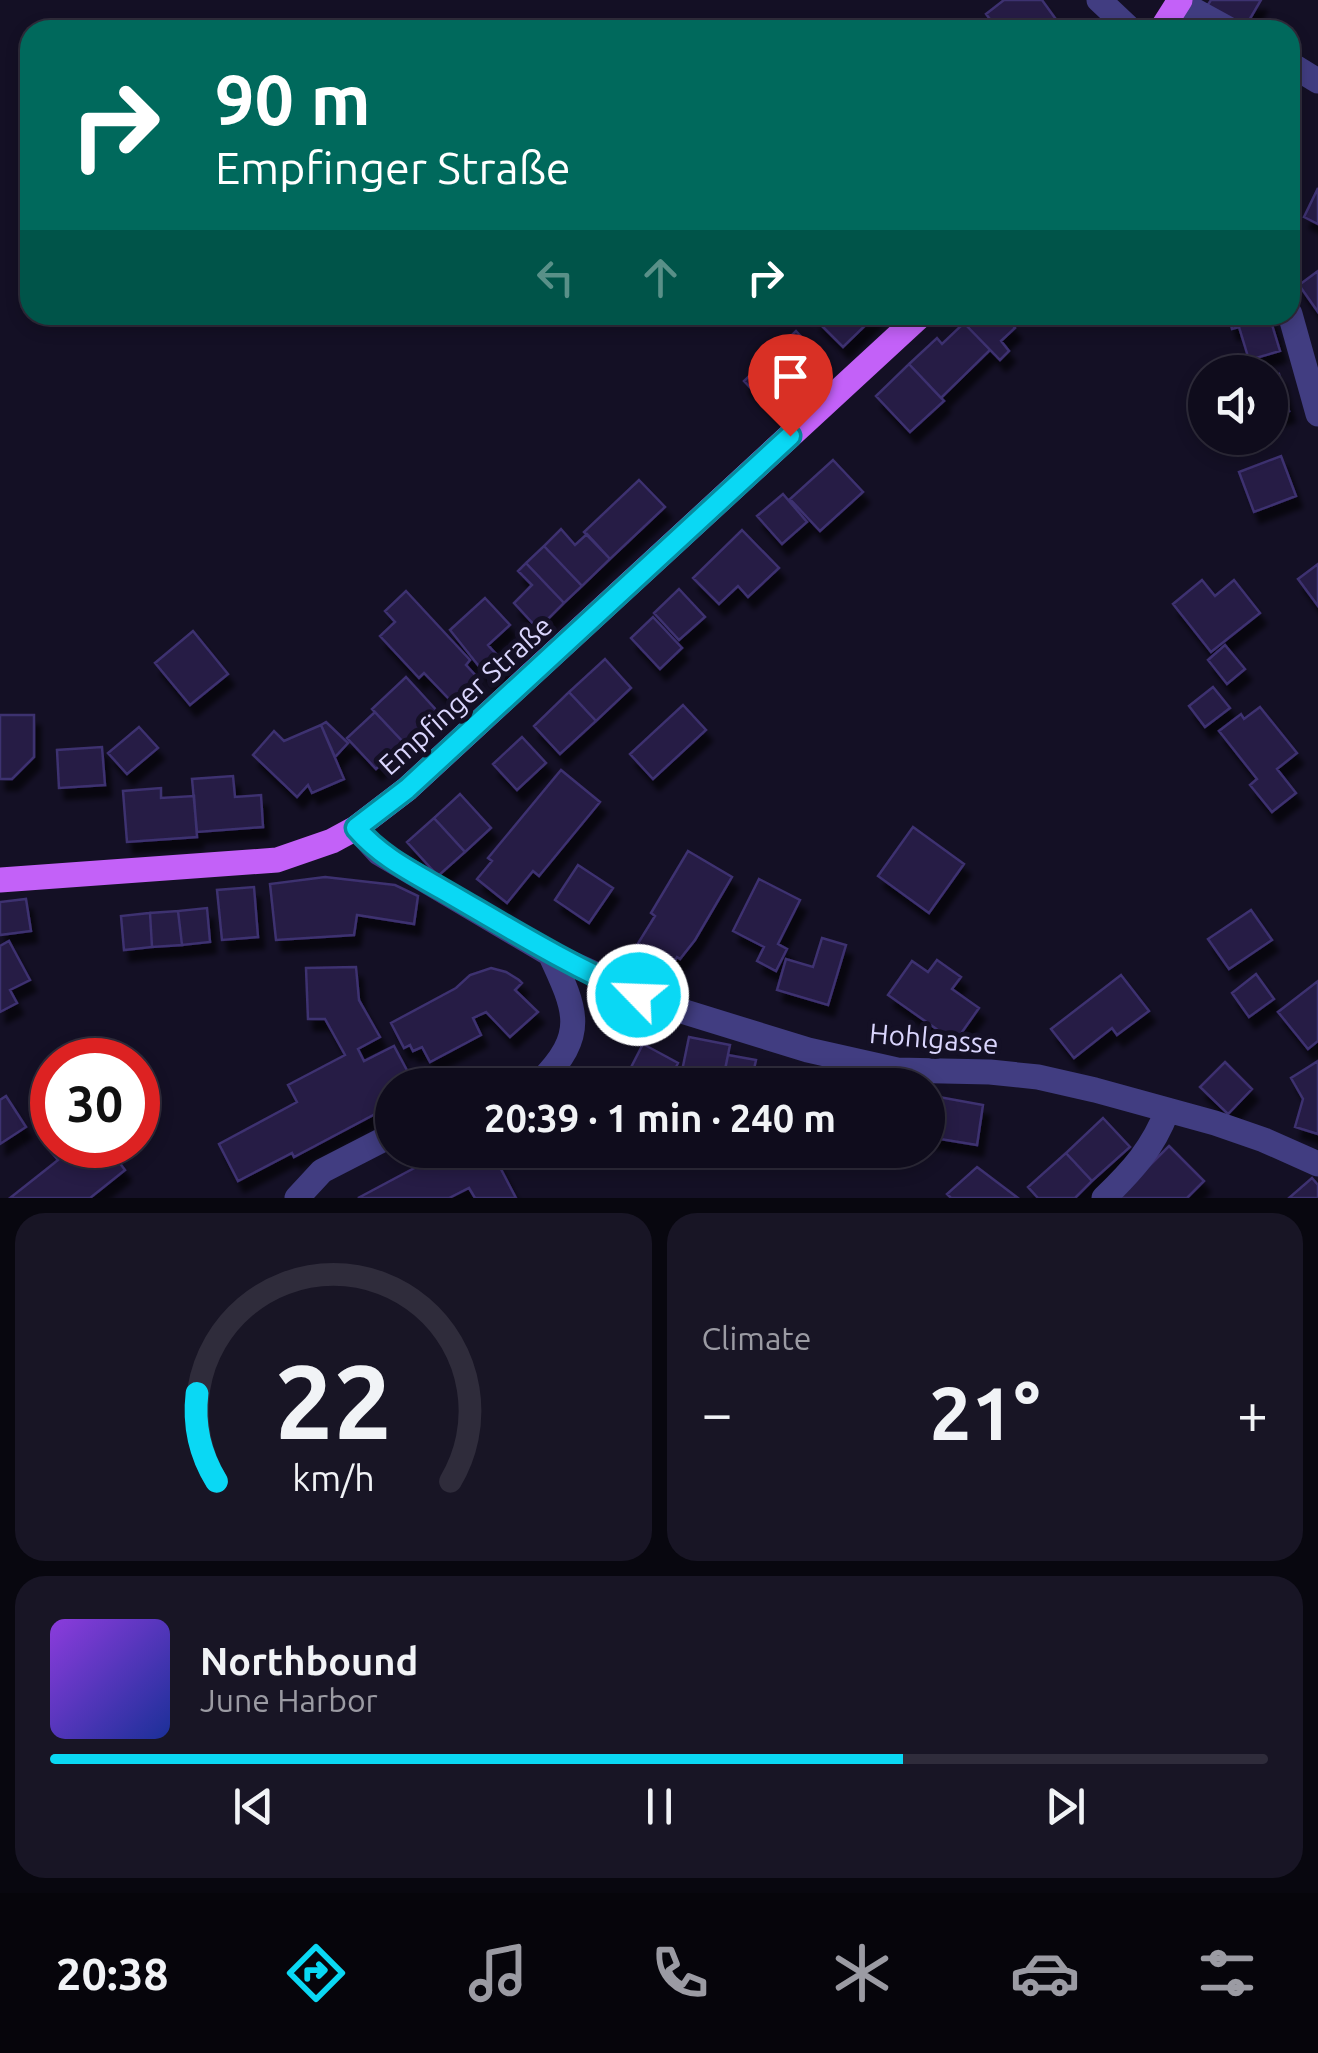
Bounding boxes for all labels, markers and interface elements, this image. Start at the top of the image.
icon: right [50,60,180,190]
text: 90 m [215,60,371,138]
text: Empfinger Straße [215,142,571,193]
icon: left [528,250,583,305]
icon: ahead [633,250,688,305]
icon: right [738,250,793,305]
pin [748,334,833,437]
icon: arrive [763,349,818,404]
map controls [1188,355,1288,455]
button: sound [1188,355,1288,455]
street label: Empfinger Straße [372,609,558,781]
position arrow [586,943,690,1047]
street label: Hohlgasse [868,1017,1000,1059]
speed limit sign: 30 [30,1038,160,1168]
text: 20:39 · 1 min · 240 m [484,1097,836,1139]
text: Climate [702,1320,812,1356]
text: 22 [275,1342,392,1459]
text: 21° [929,1370,1040,1454]
text: − [702,1382,733,1443]
text: + [1237,1382,1268,1443]
text: km/h [292,1458,375,1498]
text: Northbound [200,1640,418,1682]
text: June Harbor [200,1682,378,1718]
icon: previous [226,1779,281,1834]
icon: pause [632,1779,687,1834]
icon: next [1038,1779,1093,1834]
icon: directions [281,1938,351,2008]
icon: music [463,1938,533,2008]
icon: phone [645,1938,715,2008]
icon: climate [827,1938,897,2008]
icon: car [1010,1938,1080,2008]
icon: filters [1192,1938,1262,2008]
text: 20:38 [56,1948,169,1999]

